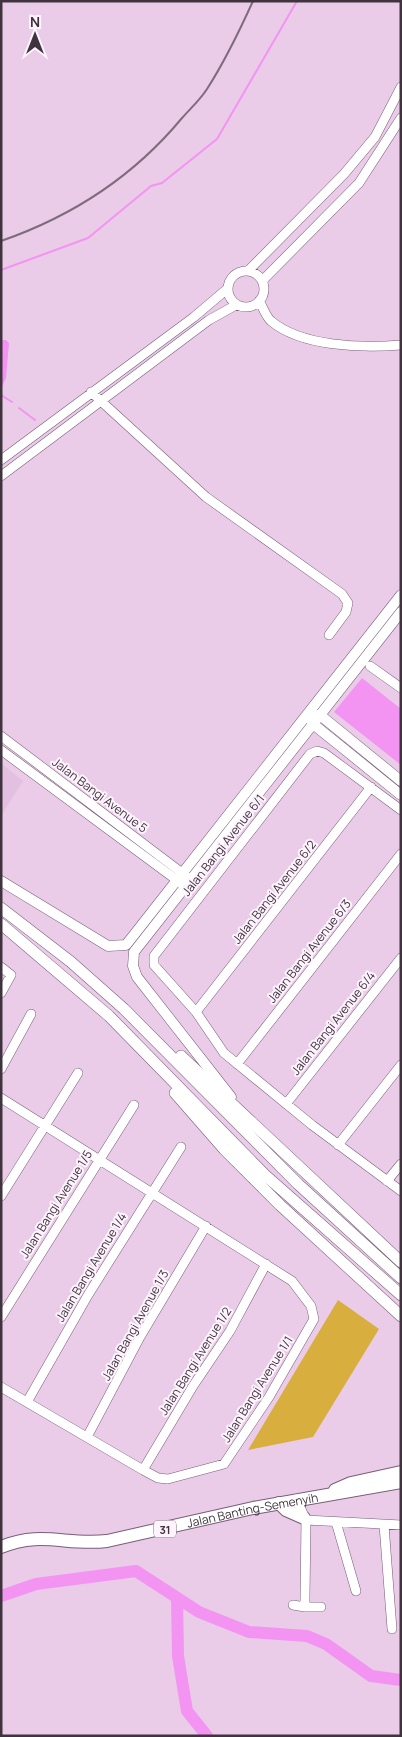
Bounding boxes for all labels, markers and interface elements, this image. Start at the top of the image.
north arrow [10,10,60,60]
text: N [30,12,40,31]
street label: Jalan Bangi Avenue 5 [49,754,151,836]
street label: Jalan Bangi Avenue 6/1 [178,791,268,899]
street label: Jalan Bangi Avenue 6/2 [228,837,320,947]
street label: Jalan Bangi Avenue 6/3 [263,896,355,1006]
street label: Jalan Bangi Avenue 6/4 [287,968,379,1078]
street label: Jalan Bangi Avenue 1/5 [16,1147,96,1261]
street label: Jalan Bangi Avenue 1/4 [52,1209,130,1325]
street label: Jalan Bangi Avenue 1/3 [97,1267,173,1383]
street label: Jalan Bangi Avenue 1/2 [155,1304,235,1418]
street label: Jalan Bangi Avenue 1/1 [217,1333,297,1445]
street label: Jalan Banting-Semenyih [185,1488,319,1531]
road number: 31 [154,1520,176,1538]

